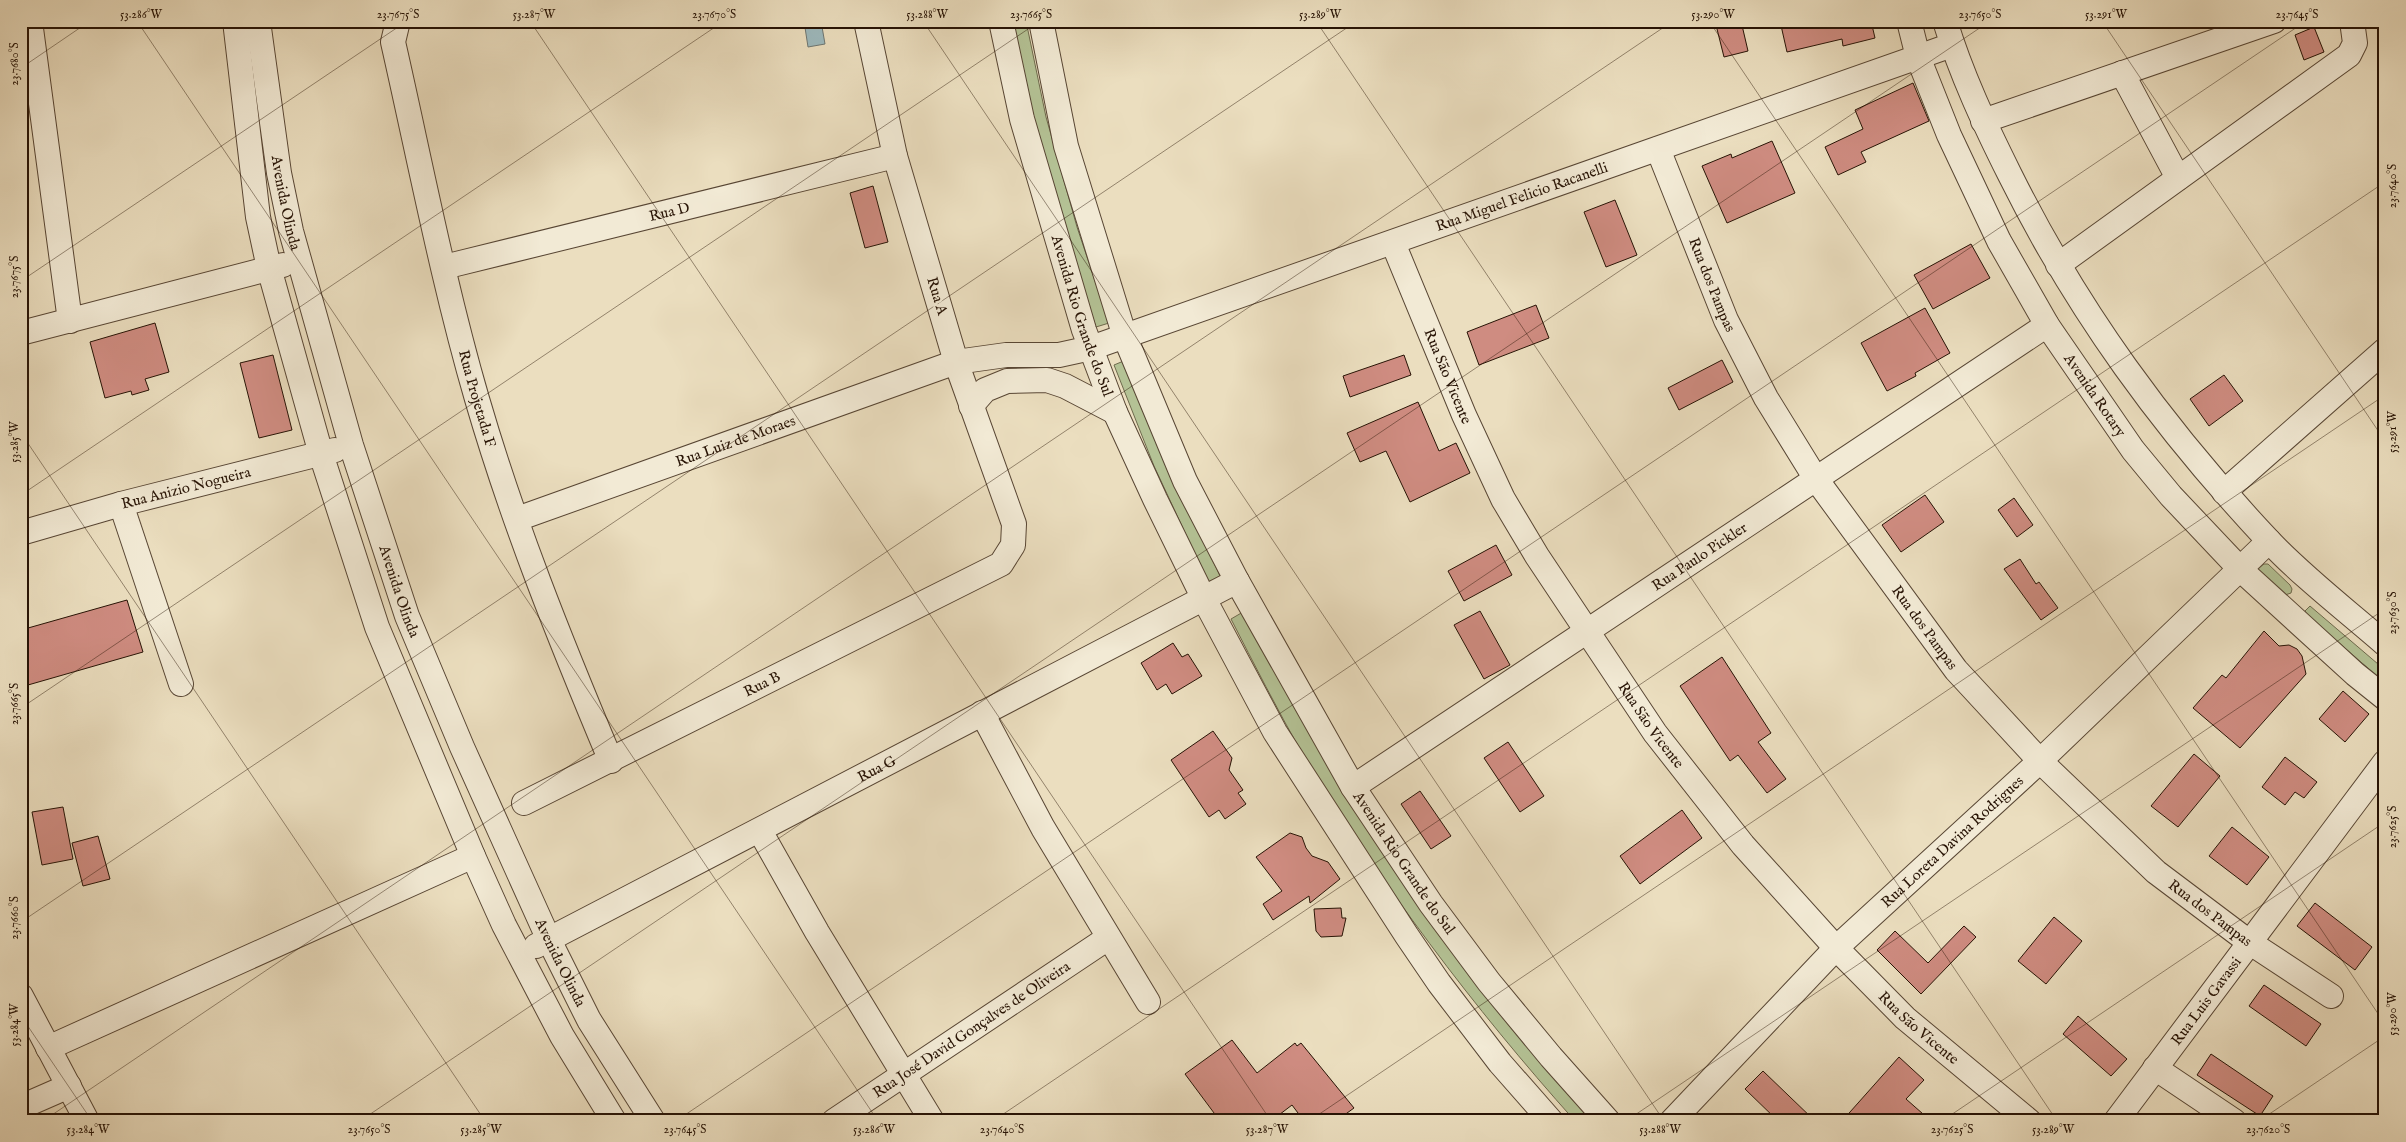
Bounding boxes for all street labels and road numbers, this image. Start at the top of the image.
street label: Avenida Olinda [267,153,306,253]
street label: Rua Miguel Felicio Racanelli [1433,157,1610,235]
street label: Rua D [647,197,691,226]
street label: Avenida Rio Grande do Sul [1047,232,1118,400]
street label: Rua dos Pampas [1685,235,1740,335]
street label: Rua A [922,275,952,318]
street label: Rua São Vicente [1420,326,1476,427]
street label: Rua Projetada F [454,348,501,450]
street label: Avenida Rotary [2059,349,2131,441]
street label: Rua Luiz de Moraes [673,411,798,471]
street label: Rua Anizio Nogueira [119,462,253,513]
street label: Rua Paulo Pickler [1648,518,1751,595]
street label: Avenida Olinda [375,542,425,641]
street label: Rua dos Pampas [1888,582,1962,673]
street label: Rua B [740,667,783,701]
street label: Rua São Vicente [1614,678,1688,772]
street label: Rua G [854,751,899,787]
street label: Rua Loreta Davina Rodrigues [1877,771,2028,912]
street label: Avenida Rio Grande do Sul [1348,787,1460,939]
street label: Rua dos Pampas [2165,875,2256,951]
street label: Avenida Olinda [531,915,591,1010]
street label: Rua Luis Gavassi [2167,953,2245,1049]
street label: Rua José David Gonçalves de Oliveira [869,956,1074,1102]
street label: Rua São Vicente [1874,987,1963,1069]

